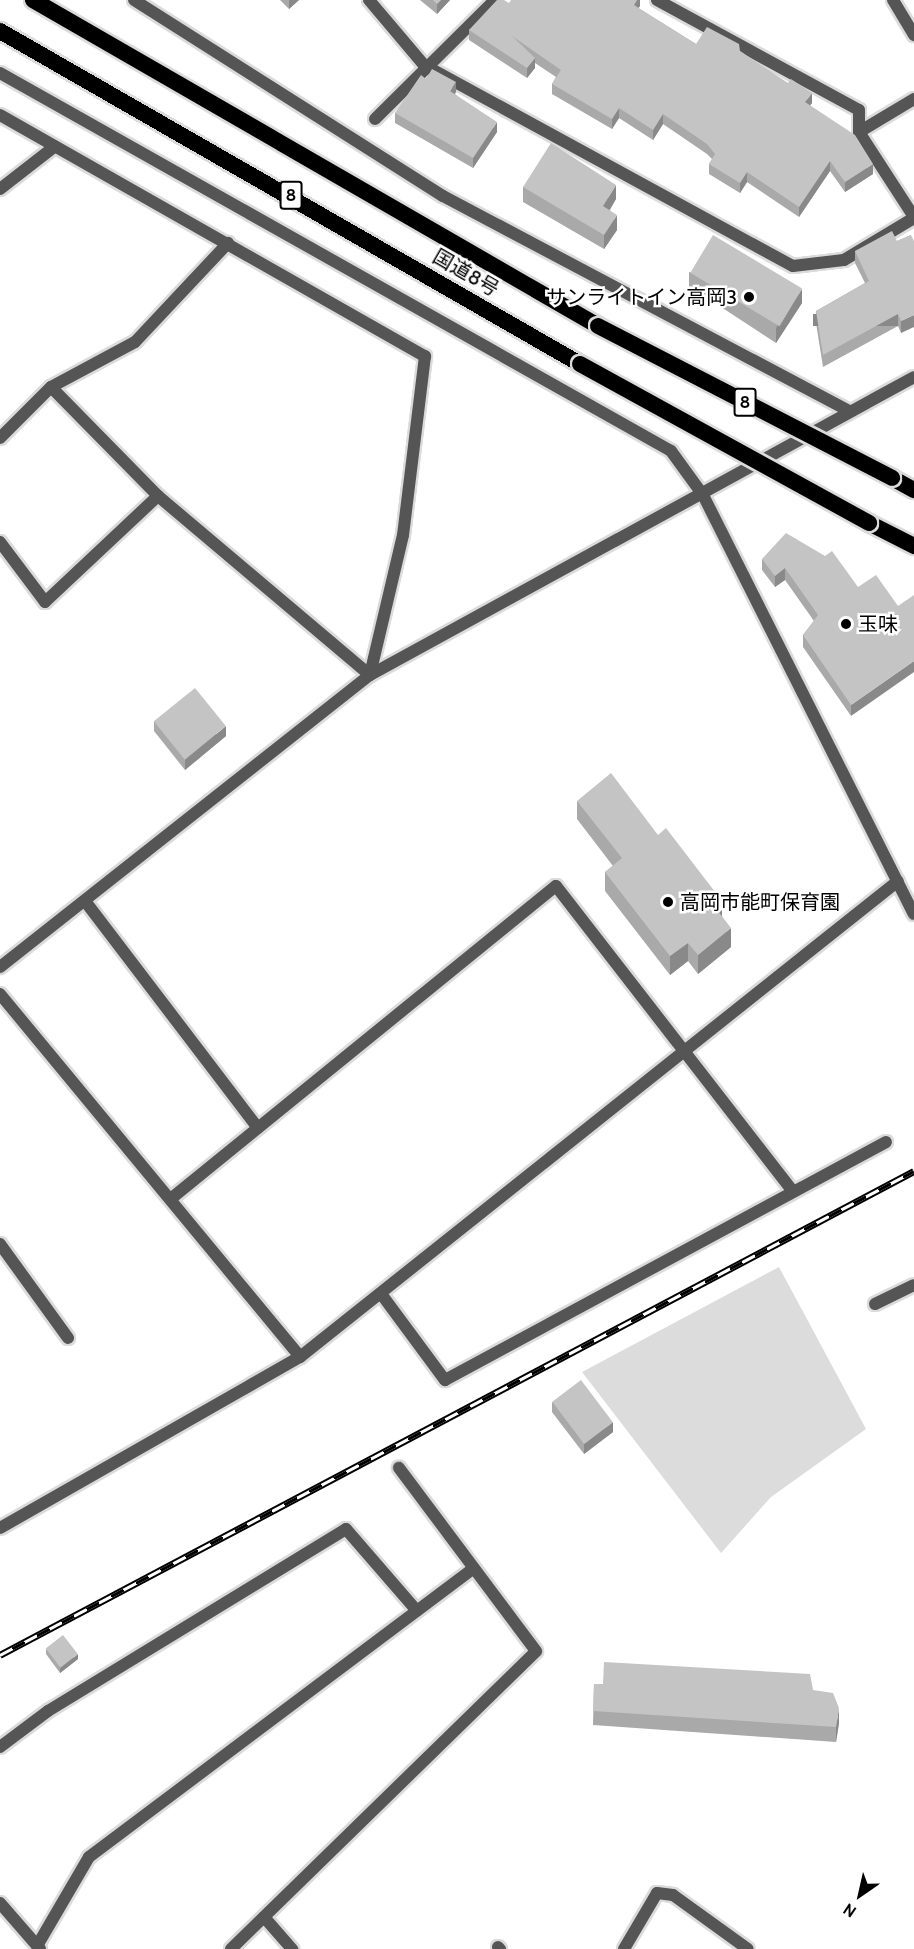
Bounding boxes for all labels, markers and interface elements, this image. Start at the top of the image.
road number: 8 [279,180,303,210]
street label: 国道8号 [429,245,503,301]
place label: サンライトイン高岡3 [546,285,737,309]
marker: サンライトイン高岡3 [742,290,756,304]
road number: 8 [733,387,757,417]
place label: 玉味 [858,612,898,636]
marker: 玉味 [839,617,853,631]
place label: 高岡市能町保育園 [680,890,840,914]
marker: 高岡市能町保育園 [661,895,675,909]
north arrow [830,1865,890,1925]
text: N [840,1899,860,1921]

